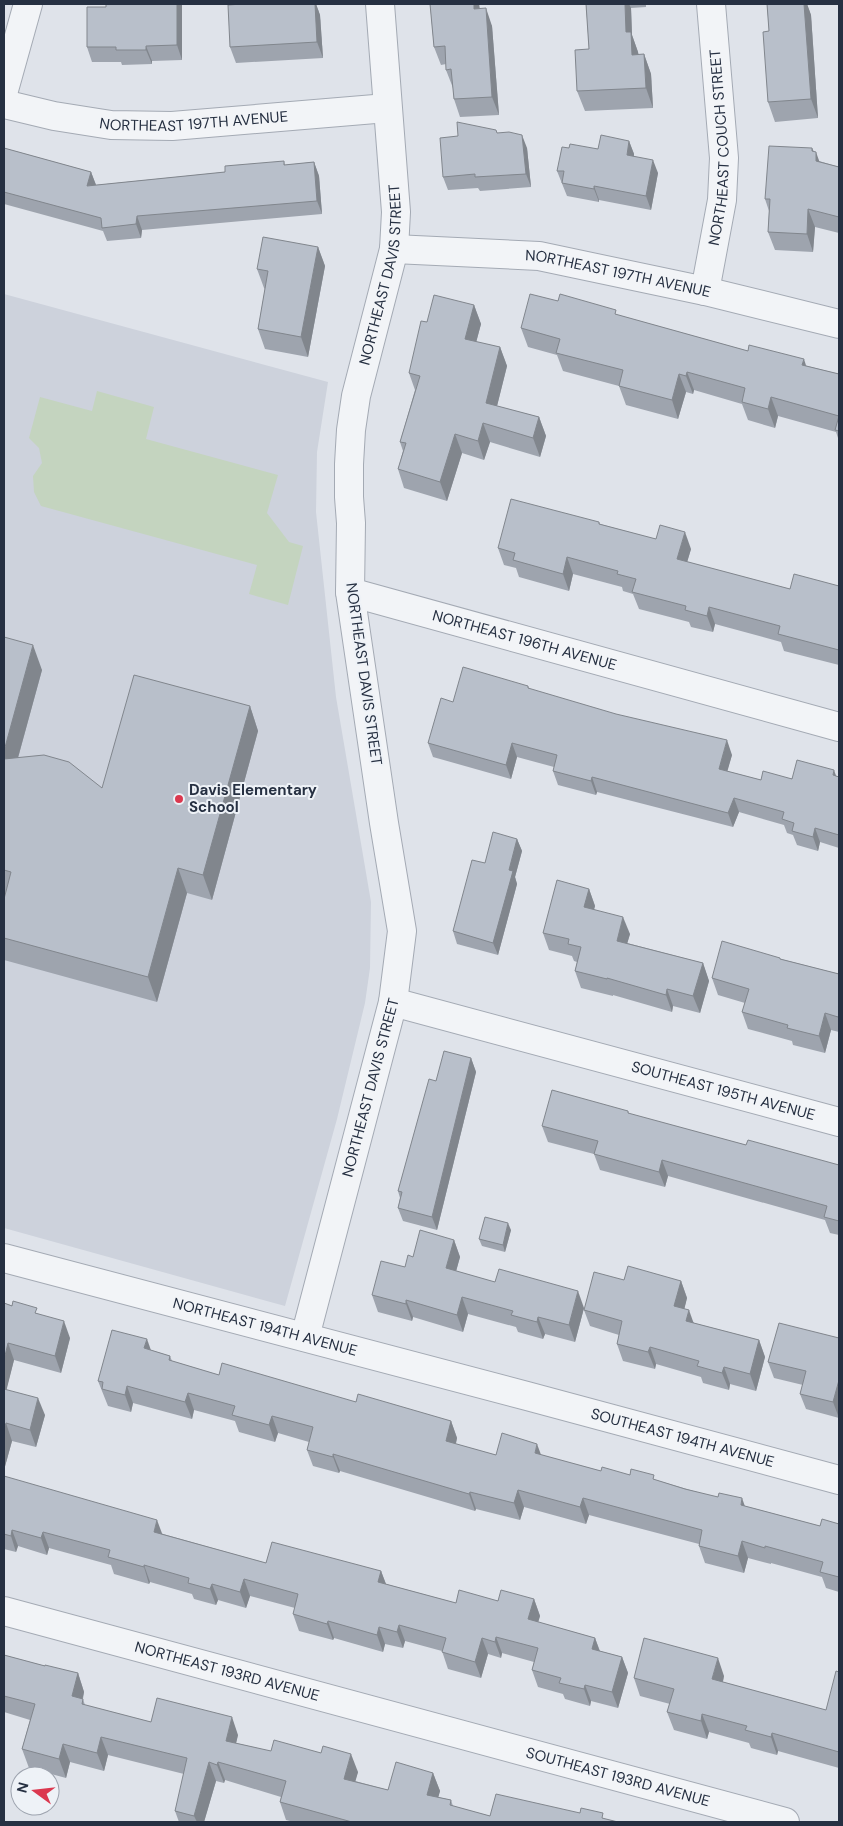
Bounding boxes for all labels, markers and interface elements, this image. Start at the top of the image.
street label: NORTHEAST COUCH STREET [704,49,734,247]
street label: NORTHEAST 197TH AVENUE [98,106,289,136]
street label: NORTHEAST DAVIS STREET [354,183,406,367]
street label: NORTHEAST 197TH AVENUE [525,245,713,302]
street label: NORTHEAST DAVIS STREET [341,581,387,767]
street label: NORTHEAST 196TH AVENUE [430,605,619,675]
place label: Davis Elementary School [189,780,317,817]
marker: Davis Elementary School [173,793,185,805]
street label: NORTHEAST DAVIS STREET [337,996,404,1179]
street label: SOUTHEAST 195TH AVENUE [629,1057,817,1125]
street label: NORTHEAST 194TH AVENUE [171,1293,359,1361]
street label: SOUTHEAST 194TH AVENUE [589,1404,776,1472]
street label: NORTHEAST 193RD AVENUE [132,1637,322,1706]
street label: SOUTHEAST 193RD AVENUE [524,1742,712,1811]
north arrow [10,1766,60,1816]
text: N [12,1780,32,1795]

